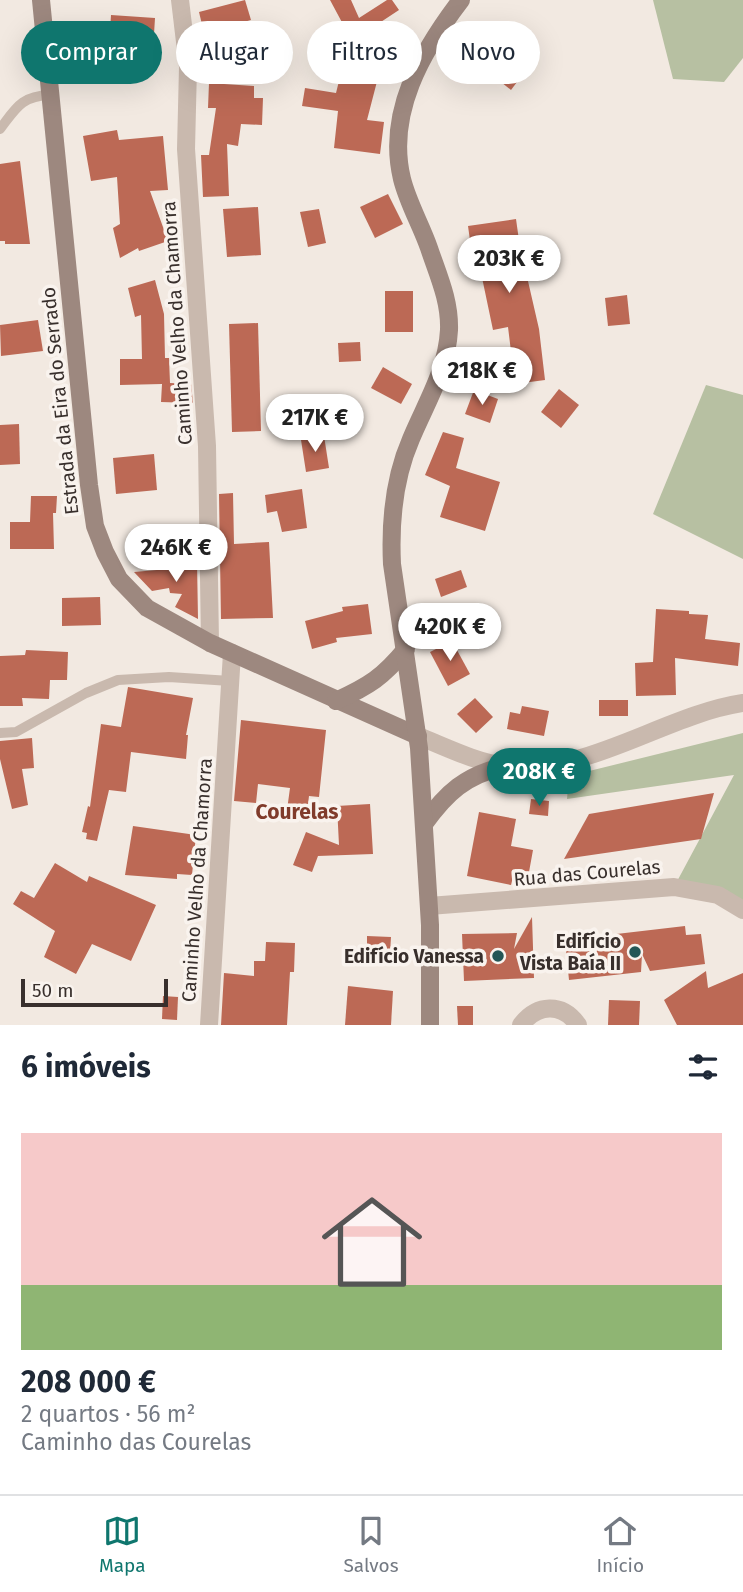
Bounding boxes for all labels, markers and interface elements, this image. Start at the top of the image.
chip: Comprar [21,21,162,84]
chip: Alugar [176,21,293,84]
chip: Filtros [307,21,422,84]
chip: Novo [436,21,540,84]
street label: Caminho Velho da Chamorra [157,200,197,446]
pin: 203K € [452,236,566,295]
text: 203K € [474,244,544,272]
street label: Estrada da Eira do Serrado [37,286,83,516]
pin: 218K € [425,348,539,407]
text: 218K € [447,356,517,384]
pin: 217K € [258,394,372,454]
text: 217K € [282,403,348,431]
pin: 246K € [119,524,233,584]
text: 246K € [141,533,211,561]
pin: 420K € [393,604,507,663]
text: 420K € [414,612,486,640]
pin: 208K € [482,748,596,808]
street label: Caminho Velho da Chamorra [177,757,217,1003]
text: 208K € [503,757,575,785]
district label: Courelas [256,799,338,825]
street label: Rua das Courelas [513,855,662,891]
place label: Edifício Vista Baía II [519,930,621,975]
marker: Edifício Vista Baía II [627,944,643,960]
place label: Edifício Vanessa [344,945,484,968]
marker: Edifício Vanessa [490,948,506,964]
scale bar [21,976,168,1008]
text: 50 m [32,979,73,1002]
icon: filters [684,1048,722,1086]
text: 6 imóveis [21,1049,151,1085]
icon: home [309,1179,435,1305]
text: 208 000 € [21,1364,156,1400]
text: 2 quartos · 56 m² [21,1400,196,1428]
text: Caminho das Courelas [21,1428,251,1456]
tab: Mapa [99,1512,146,1577]
tab: Salvos [343,1512,399,1577]
tab: Início [596,1512,644,1577]

